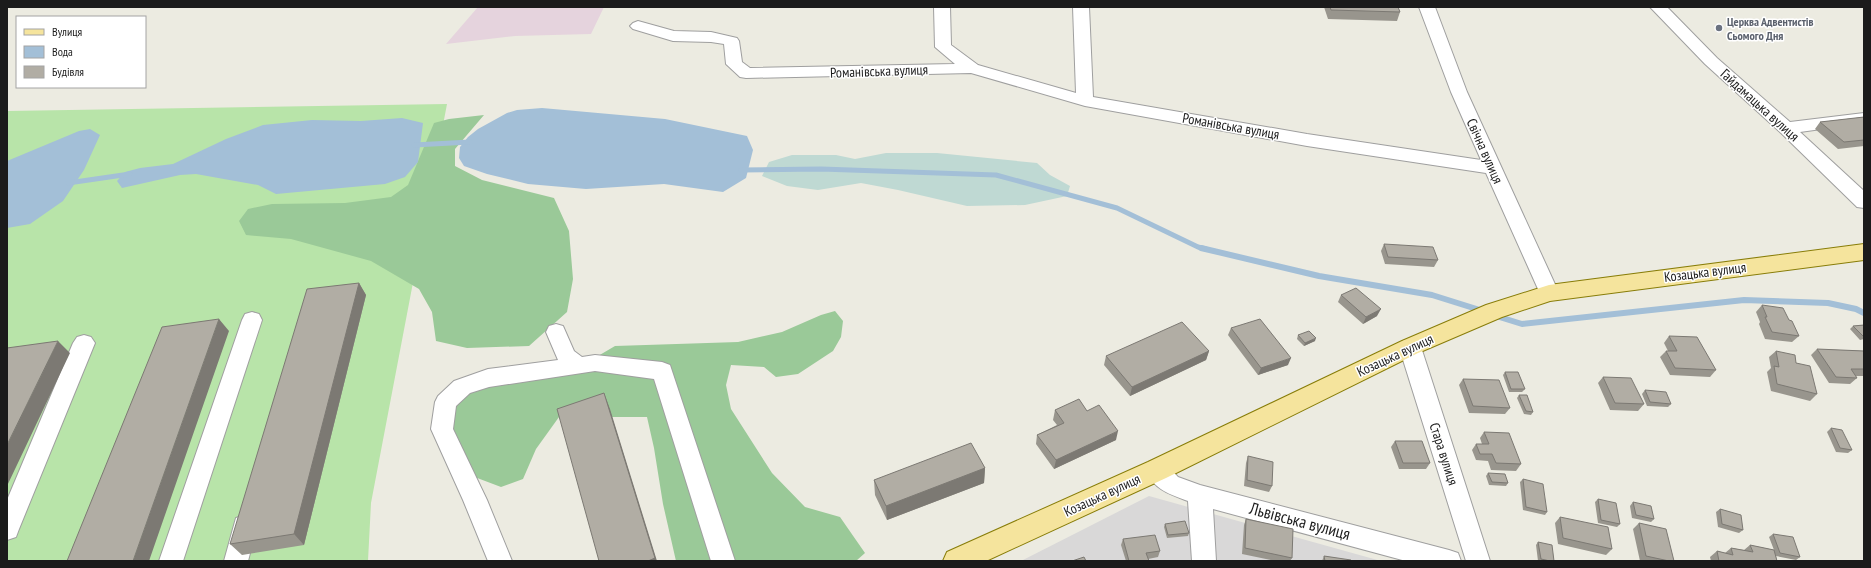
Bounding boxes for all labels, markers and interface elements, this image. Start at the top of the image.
place label: Церква Адвентистiв Сьомого Дня [1727,14,1814,43]
legend [16,16,146,88]
marker: Церква Адвентистiв Сьомого Дня [1714,23,1724,33]
text: Вулиця [52,24,82,39]
text: Вода [52,44,73,59]
street label: Романівська вулиця [830,60,928,82]
text: Будівля [52,64,84,79]
street label: Гайдамацька вулиця [1717,65,1803,145]
street label: Романівська вулиця [1181,109,1281,143]
street label: Свічна вулиця [1463,116,1507,186]
street label: Козацька вулиця [1663,258,1747,286]
street label: Козацька вулиця [1354,329,1436,381]
street label: Стара вулиця [1425,420,1463,488]
street label: Козацька вулиця [1061,469,1143,521]
street label: Львівська вулиця [1246,497,1353,545]

